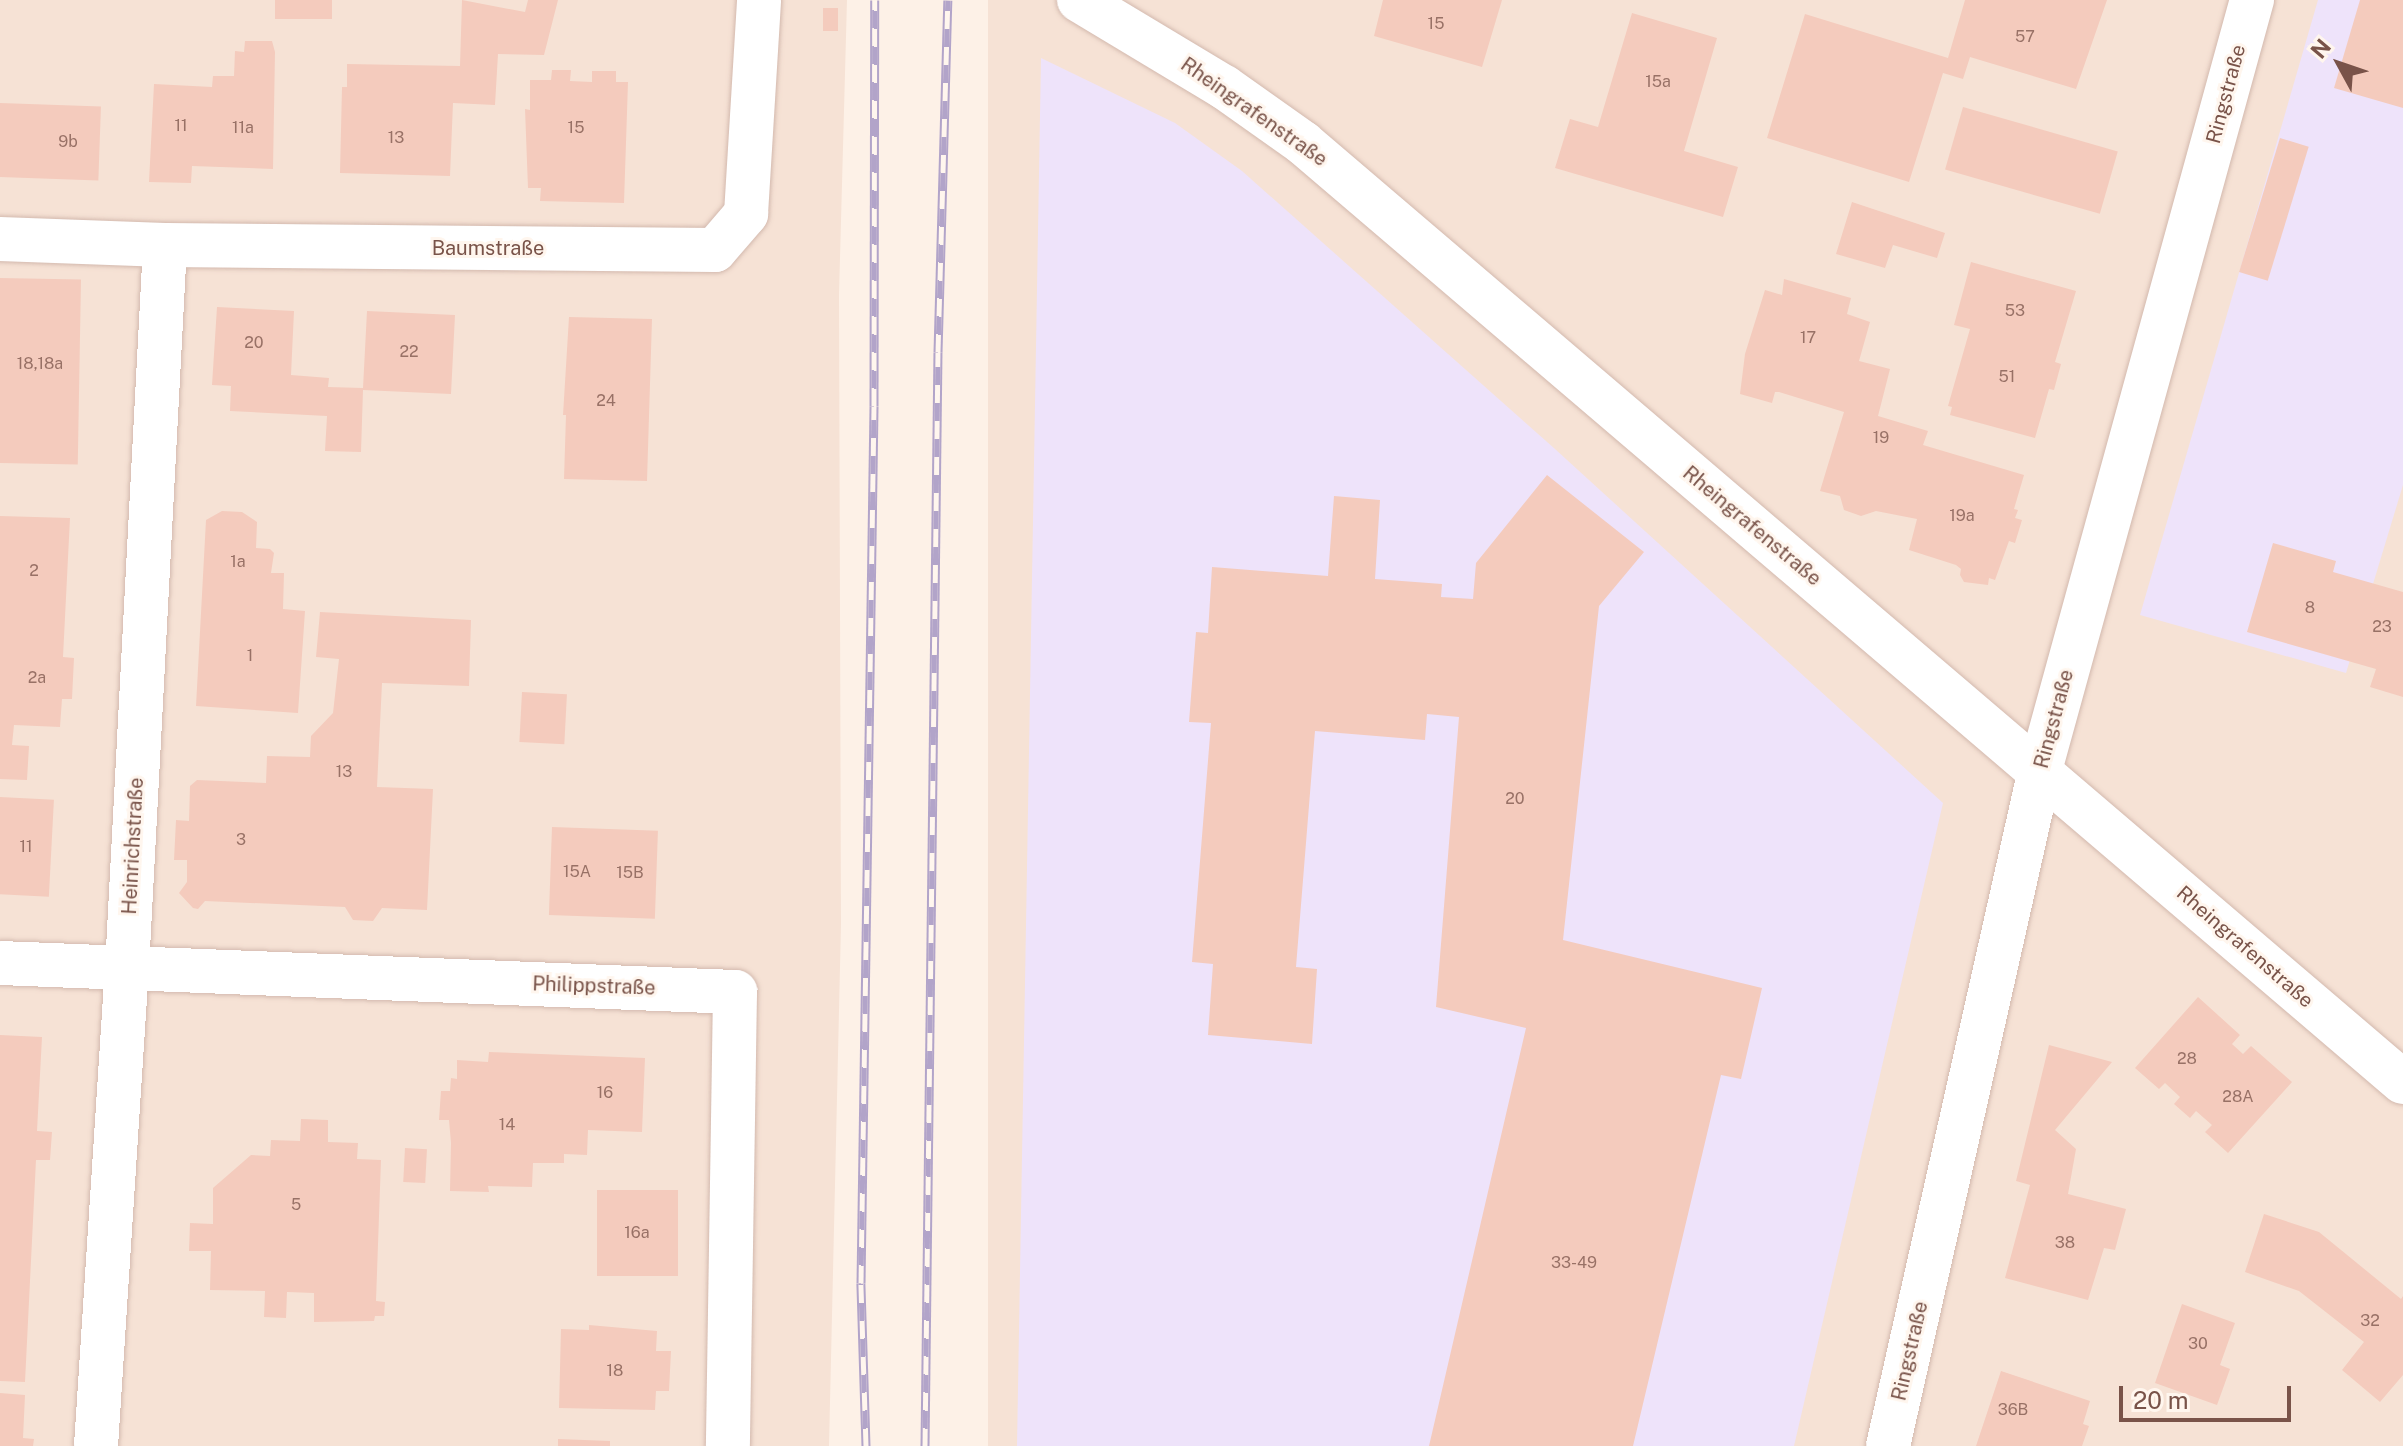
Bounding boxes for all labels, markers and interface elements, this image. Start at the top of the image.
house number: 15 [1428,14,1444,34]
north arrow [2299,24,2379,104]
house number: 57 [2015,27,2035,47]
text: N [2305,34,2336,64]
street label: Ringstraße [2201,42,2251,146]
street label: Rheingrafenstraße [1176,52,1332,172]
house number: 15a [1645,72,1671,92]
house number: 11 [174,116,188,136]
house number: 11a [232,118,254,138]
house number: 15 [568,118,584,138]
house number: 13 [388,128,404,148]
house number: 9b [58,132,78,152]
street label: Baumstraße [432,236,544,260]
house number: 53 [2005,301,2025,321]
house number: 17 [1800,328,1816,348]
house number: 20 [244,333,264,353]
house number: 22 [399,342,419,362]
house number: 18,18a [17,354,63,374]
house number: 51 [1999,367,2015,387]
house number: 24 [596,391,616,411]
house number: 19 [1873,428,1889,448]
street label: Rheingrafenstraße [1678,461,1826,591]
house number: 19a [1949,506,1975,526]
house number: 1a [230,552,246,572]
house number: 2 [29,561,39,581]
house number: 8 [2305,598,2315,618]
house number: 23 [2372,617,2392,637]
house number: 1 [247,646,253,666]
street label: Ringstraße [2029,667,2079,771]
house number: 2a [28,668,46,688]
house number: 13 [336,762,352,782]
street label: Heinrichstraße [117,777,149,915]
house number: 20 [1505,789,1525,809]
house number: 3 [236,830,246,850]
house number: 11 [19,837,33,857]
house number: 15A [563,862,591,882]
house number: 15B [616,863,644,883]
street label: Rheingrafenstraße [2172,881,2318,1013]
street label: Philippstraße [532,972,656,1000]
house number: 28 [2177,1049,2197,1069]
house number: 16 [597,1083,613,1103]
house number: 28A [2222,1087,2254,1107]
house number: 14 [499,1115,515,1135]
house number: 5 [291,1195,301,1215]
house number: 16a [624,1223,650,1243]
house number: 38 [2055,1233,2075,1253]
house number: 33-49 [1551,1253,1597,1273]
street label: Ringstraße [1887,1299,1933,1403]
house number: 32 [2360,1311,2380,1331]
house number: 30 [2188,1334,2208,1354]
house number: 18 [607,1361,623,1381]
scale bar [2123,1370,2295,1420]
text: 20 m [2133,1386,2189,1414]
house number: 36B [1998,1400,2028,1420]

